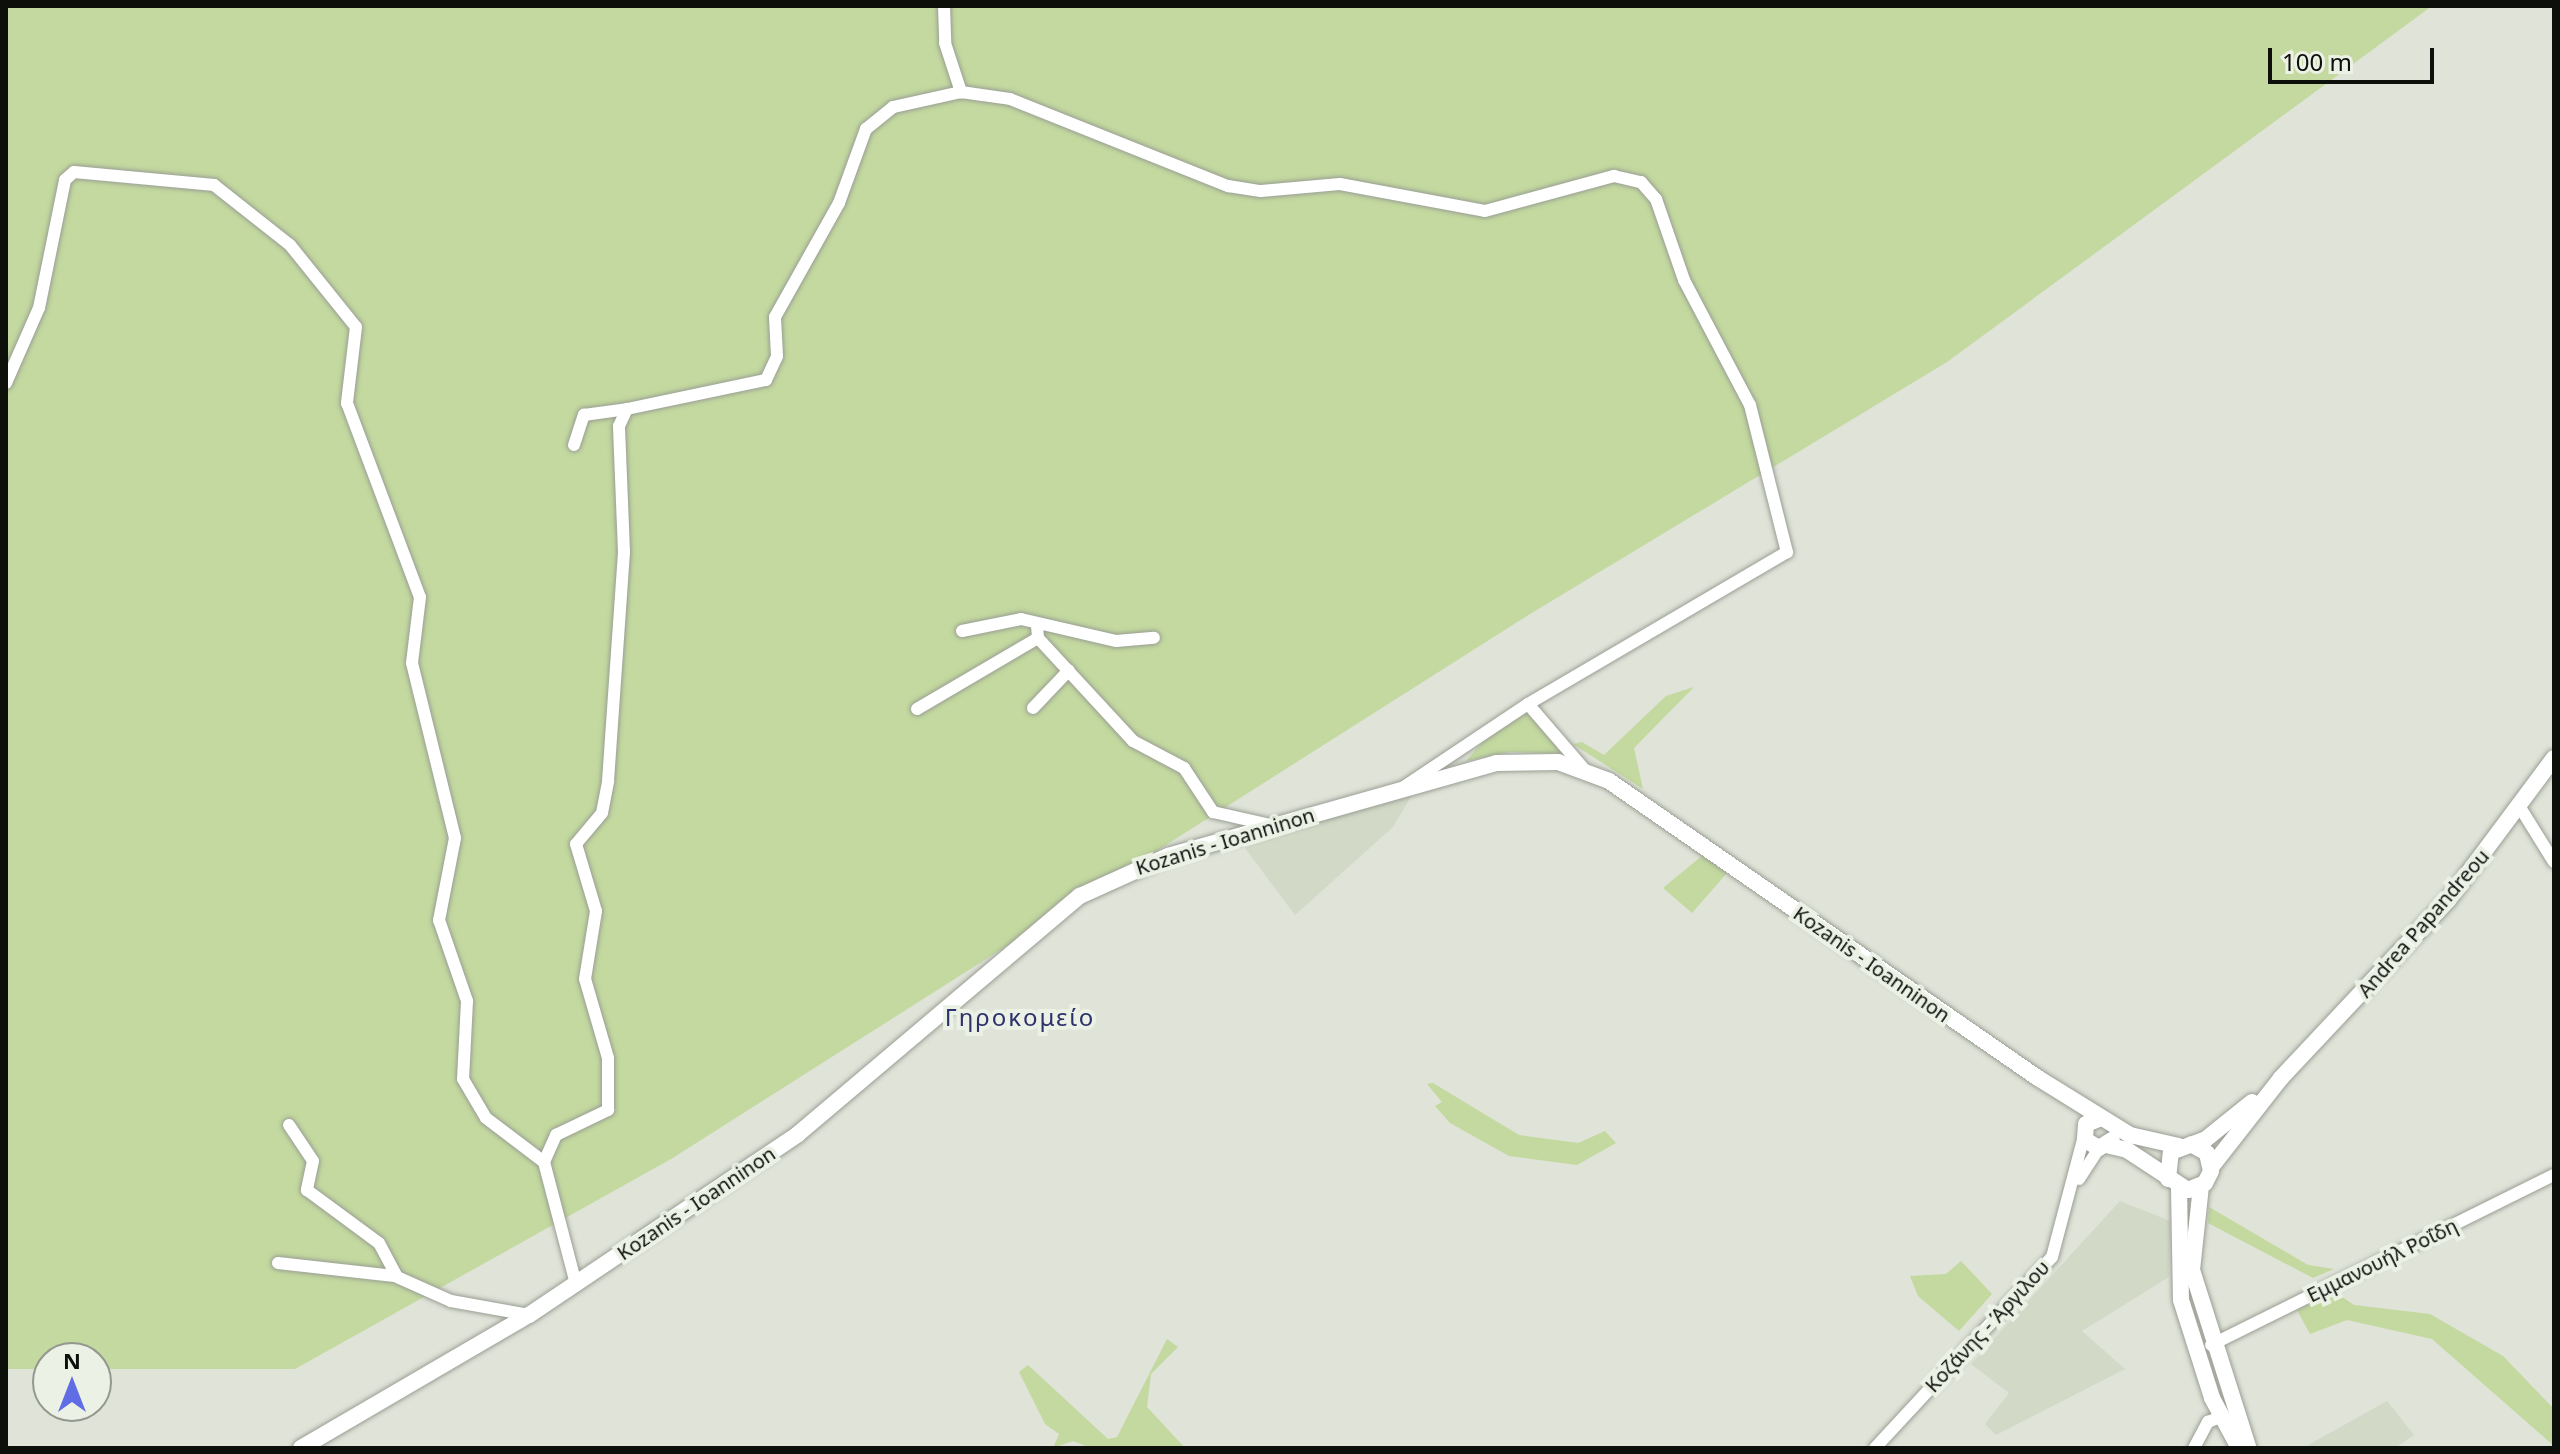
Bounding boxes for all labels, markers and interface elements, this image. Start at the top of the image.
scale bar [2272,32,2438,82]
text: 100 m [2282,45,2352,78]
street label: Kozanis - Ioanninon [1133,802,1317,880]
street label: Andrea Papandreou [2352,844,2494,1002]
street label: Kozanis - Ioanninon [1789,901,1955,1027]
district label: Γηροκομείο [945,1003,1095,1031]
street label: Kozanis - Ioanninon [612,1141,780,1265]
street label: Εμμανουήλ Ροΐδη [2303,1213,2461,1307]
street label: Κοζάνης - Άργιλου [1920,1255,2054,1397]
north arrow [32,1342,112,1422]
text: N [63,1345,81,1375]

